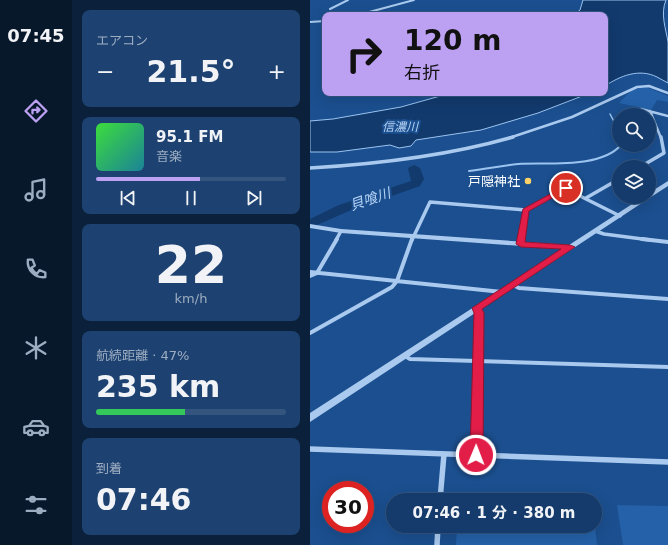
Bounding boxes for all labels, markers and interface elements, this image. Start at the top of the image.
text: 120 m [404,24,501,57]
text: 07:45 [7,25,65,46]
icon: right [338,28,390,80]
text: エアコン [96,33,148,48]
text: 21.5° [146,54,236,89]
text: − [96,59,114,84]
text: + [268,59,286,84]
text: 右折 [404,62,440,83]
icon: directions [22,97,50,125]
map controls [612,108,656,204]
button: search [612,108,656,152]
water label: 信濃川 [382,120,420,134]
text: 95.1 FM [156,128,223,146]
text: 音楽 [156,149,182,164]
button: layers [612,160,656,204]
pin [549,171,583,205]
place label: 戸隠神社 [468,174,520,189]
icon: music [22,176,50,204]
marker: 戸隠神社 [523,176,533,186]
icon: arrive [555,177,577,199]
water label: 貝喰川 [348,184,394,213]
icon: previous [117,187,139,209]
icon: pause [180,187,202,209]
icon: next [243,187,265,209]
text: 22 [155,235,227,295]
icon: phone [22,255,50,283]
text: km/h [175,291,207,306]
icon: climate [22,334,50,362]
text: 航続距離 · 47% [96,348,189,363]
text: 235 km [96,369,220,404]
icon: car [22,413,50,441]
position arrow [455,434,497,476]
text: 到着 [96,461,122,476]
speed limit sign: 30 [322,481,374,533]
text: 07:46 [96,482,192,517]
icon: filters [22,491,50,519]
text: 07:46 · 1 分 · 380 m [413,504,575,522]

